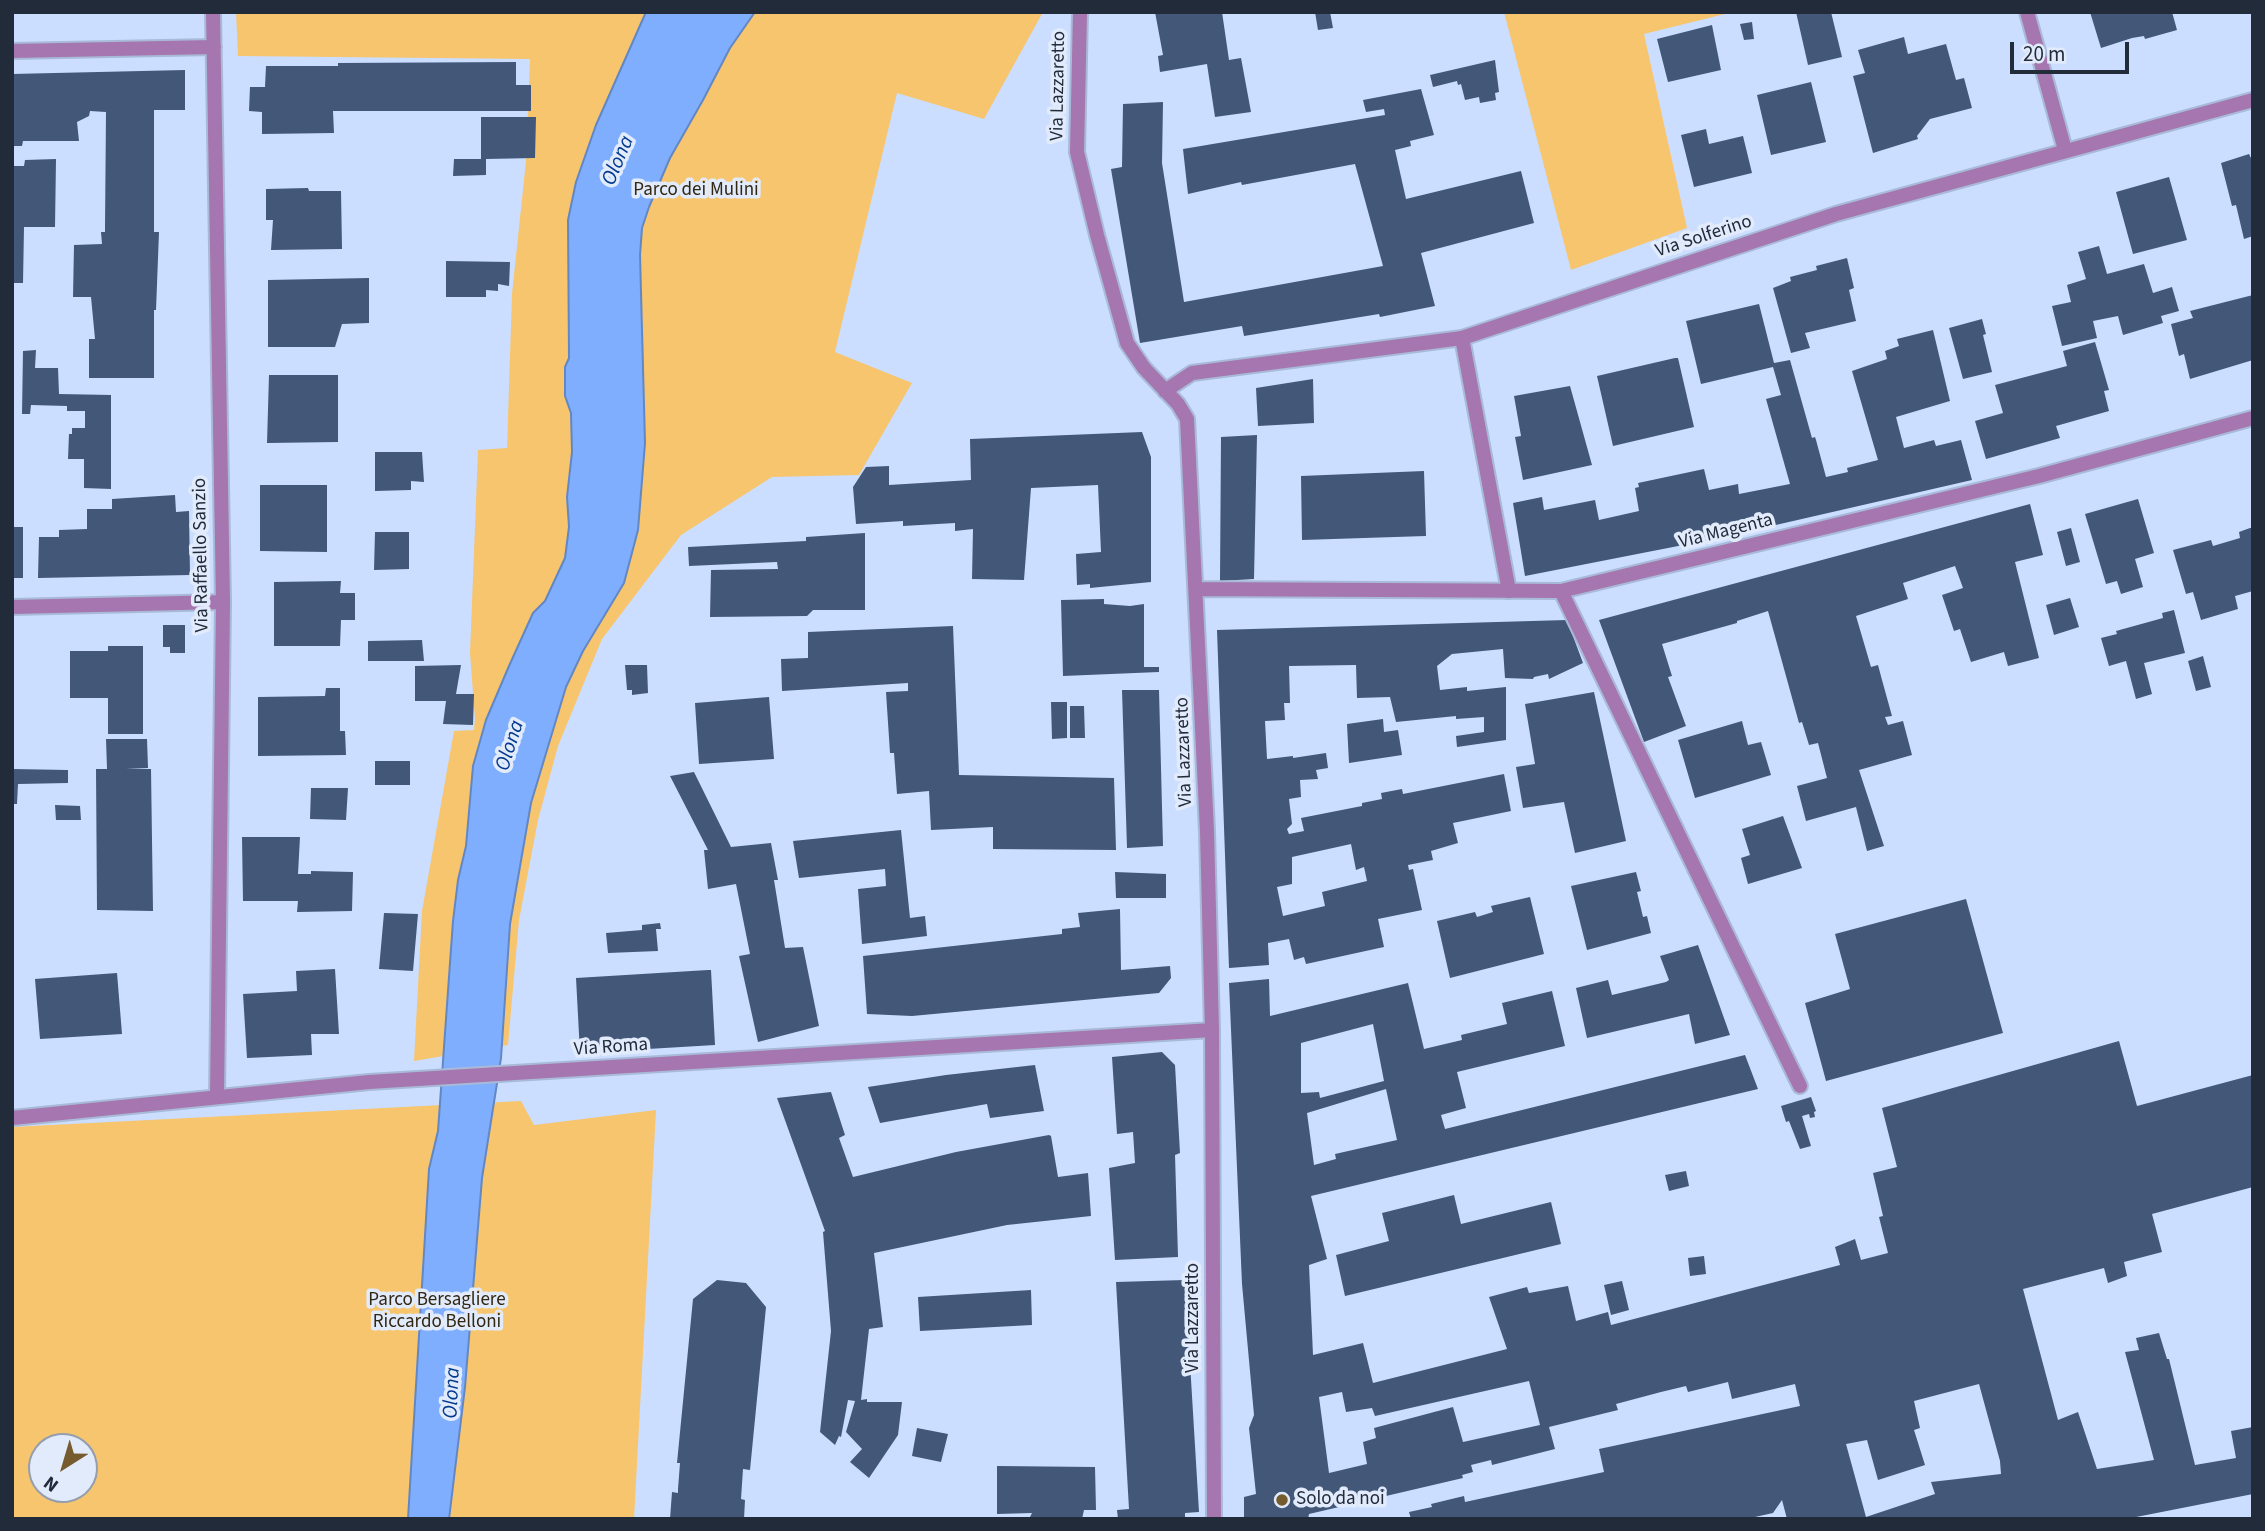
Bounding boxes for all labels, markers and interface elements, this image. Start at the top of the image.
scale bar [2013,28,2132,72]
street label: Via Lazzaretto [1047,31,1071,141]
text: 20 m [2023,39,2065,69]
water label: Olona [597,132,641,190]
park label: Parco dei Mulini [633,180,759,202]
street label: Via Solferino [1653,211,1755,263]
street label: Via Raffaello Sanzio [189,477,215,633]
street label: Via Magenta [1677,509,1775,555]
street label: Via Lazzaretto [1172,697,1198,807]
water label: Olona [491,718,531,774]
street label: Via Roma [573,1034,649,1062]
street label: Via Lazzaretto [1183,1263,1205,1373]
park label: Parco Bersagliere Riccardo Belloni [368,1290,506,1334]
water label: Olona [439,1367,467,1419]
north arrow [28,1433,98,1503]
text: N [38,1469,64,1498]
place label: Solo da noi [1296,1489,1385,1511]
marker: Solo da noi [1274,1492,1290,1508]

